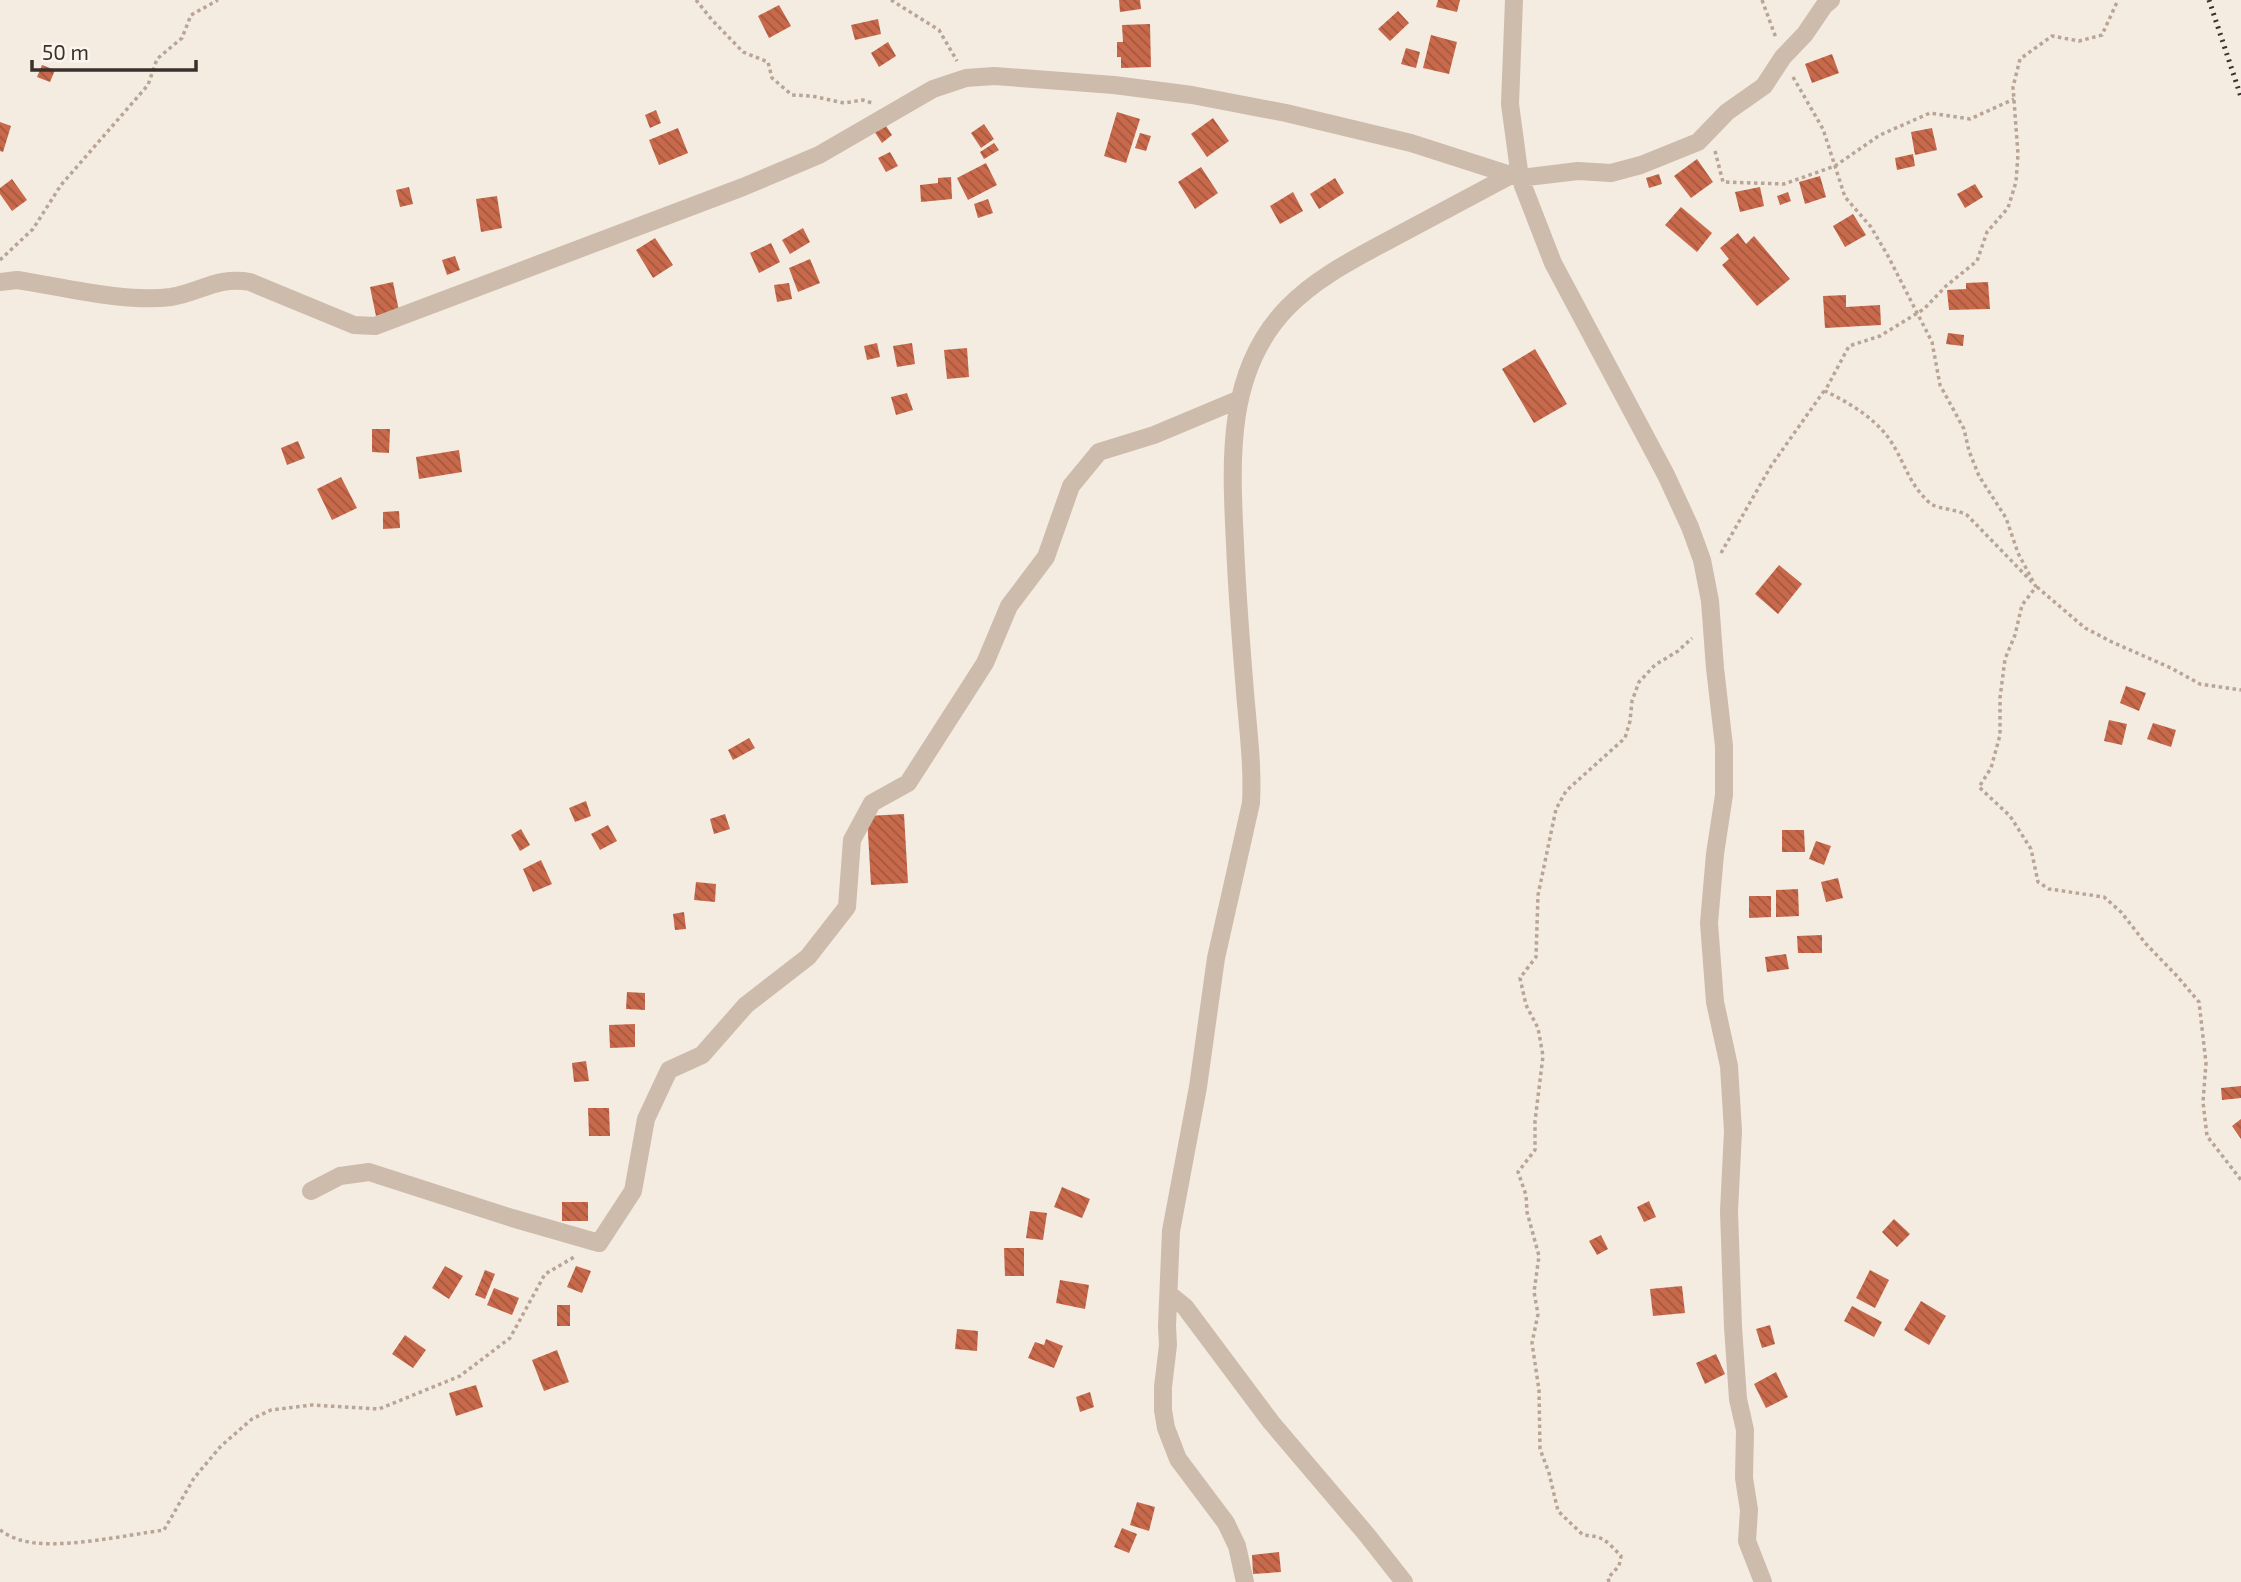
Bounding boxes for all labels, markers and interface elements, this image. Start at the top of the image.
scale bar [32,28,196,72]
text: 50 m [42,39,89,64]

